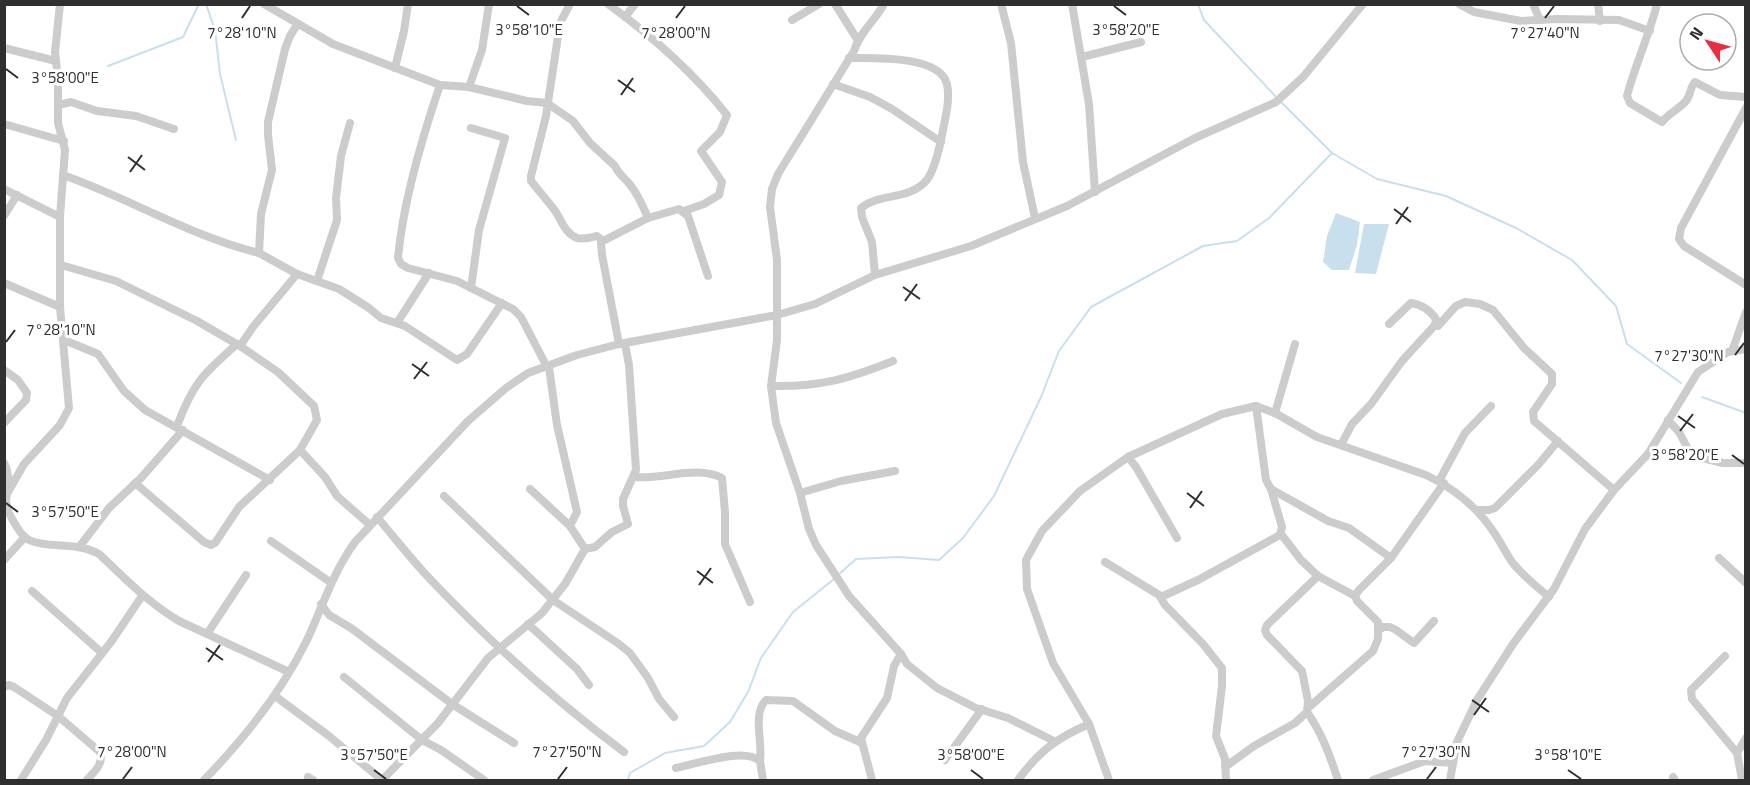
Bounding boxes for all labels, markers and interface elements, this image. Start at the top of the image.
north arrow [1678,12,1738,72]
text: 3°58'10"E [495,18,563,41]
text: 3°58'20"E [1092,18,1160,41]
text: 7°28'10"N [207,21,277,44]
text: 7°28'00"N [641,21,711,44]
text: 7°27'40"N [1510,21,1580,44]
text: N [1683,22,1709,45]
text: 3°58'00"E [31,66,99,89]
text: 7°28'10"N [26,318,96,341]
text: 7°27'30"N [1654,344,1724,367]
text: 3°58'20"E [1651,443,1719,466]
text: 3°57'50"E [31,500,99,523]
text: 7°28'00"N [97,740,167,763]
text: 7°27'50"N [532,740,602,763]
text: 7°27'30"N [1401,740,1471,763]
text: 3°57'50"E [340,743,408,766]
text: 3°58'00"E [937,743,1005,766]
text: 3°58'10"E [1534,743,1602,766]

